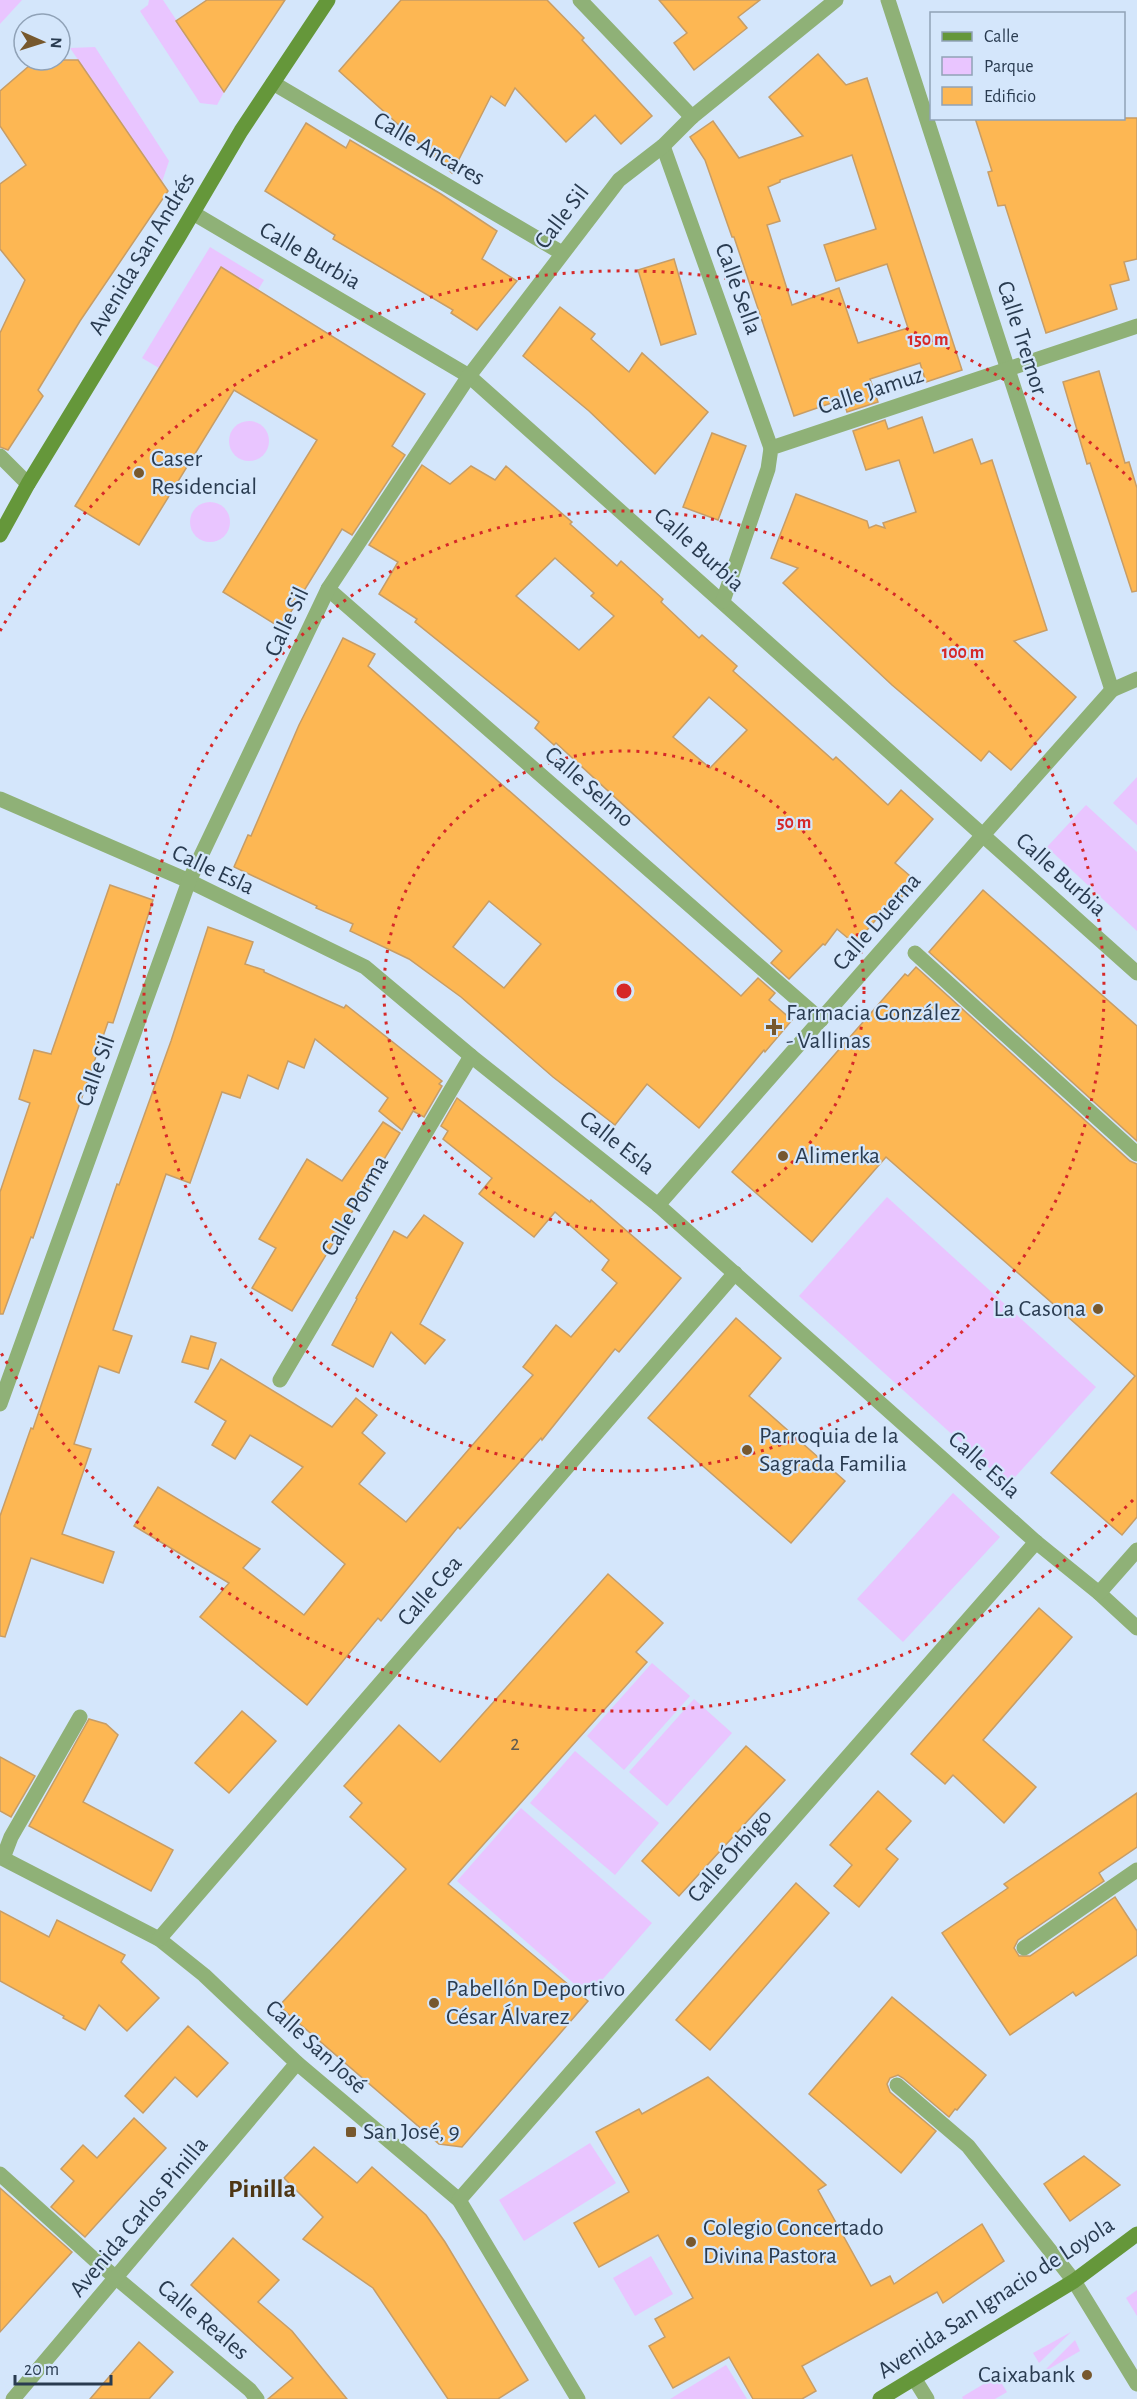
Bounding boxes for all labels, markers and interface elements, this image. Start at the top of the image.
north arrow [12,12,72,72]
legend [930,12,1125,120]
text: Calle [984,28,1019,46]
text: N [48,37,64,49]
text: Parque [984,58,1033,76]
text: Edificio [984,88,1036,106]
street label: Calle Ancares [369,108,489,190]
street label: Avenida San Andrés [84,169,200,339]
street label: Calle Sil [530,180,594,254]
street label: Calle Burbia [255,218,365,294]
street label: Calle Sella [710,240,766,338]
street label: Calle Tremor [992,278,1052,398]
text: 150 m [908,331,948,349]
street label: Calle Jamuz [815,363,927,419]
place label: Caser Residencial [151,447,257,499]
marker: Caser Residencial [132,466,146,480]
street label: Calle Burbia [649,503,749,597]
street label: Calle Sil [261,584,313,660]
text: 100 m [942,644,984,662]
street label: Calle Selmo [540,742,638,832]
text: 50 m [777,814,811,832]
street label: Calle Burbia [1011,828,1111,922]
street label: Calle Esla [168,841,258,899]
street label: Calle Duerna [828,869,926,975]
centre of rings [614,981,634,1001]
place label: Farmacia González - Vallinas [786,1001,960,1053]
marker: Farmacia González - Vallinas [767,1020,781,1034]
street label: Calle Sil [72,1032,120,1110]
street label: Calle Esla [575,1106,659,1180]
place label: Alimerka [795,1144,880,1168]
marker: Alimerka [776,1149,790,1163]
street label: Calle Porma [317,1152,393,1260]
place label: La Casona [994,1297,1086,1321]
marker: La Casona [1091,1302,1105,1316]
place label: Parroquia de la Sagrada Familia [759,1424,907,1476]
street label: Calle Esla [943,1427,1025,1503]
marker: Parroquia de la Sagrada Familia [740,1443,754,1457]
street label: Calle Cea [393,1551,467,1631]
house number: 2 [510,1733,520,1754]
street label: Calle Órbigo [682,1803,777,1907]
place label: Pabellón Deportivo César Álvarez [446,1977,625,2029]
street label: Calle San José [261,1996,371,2098]
marker: Pabellón Deportivo César Álvarez [427,1996,441,2010]
place label: San José, 9 [363,2120,460,2144]
marker: San José, 9 [344,2125,358,2139]
street label: Avenida Carlos Pinilla [65,2132,213,2302]
district label: Pinilla [228,2176,296,2202]
street label: Avenida San Ignacio de Loyola [873,2212,1119,2384]
place label: Colegio Concertado Divina Pastora [703,2216,884,2268]
marker: Colegio Concertado Divina Pastora [684,2235,698,2249]
street label: Calle Reales [153,2275,253,2365]
scale bar [15,2348,111,2386]
text: 20 m [24,2361,59,2379]
place label: Caixabank [978,2363,1075,2387]
marker: Caixabank [1080,2368,1094,2382]

